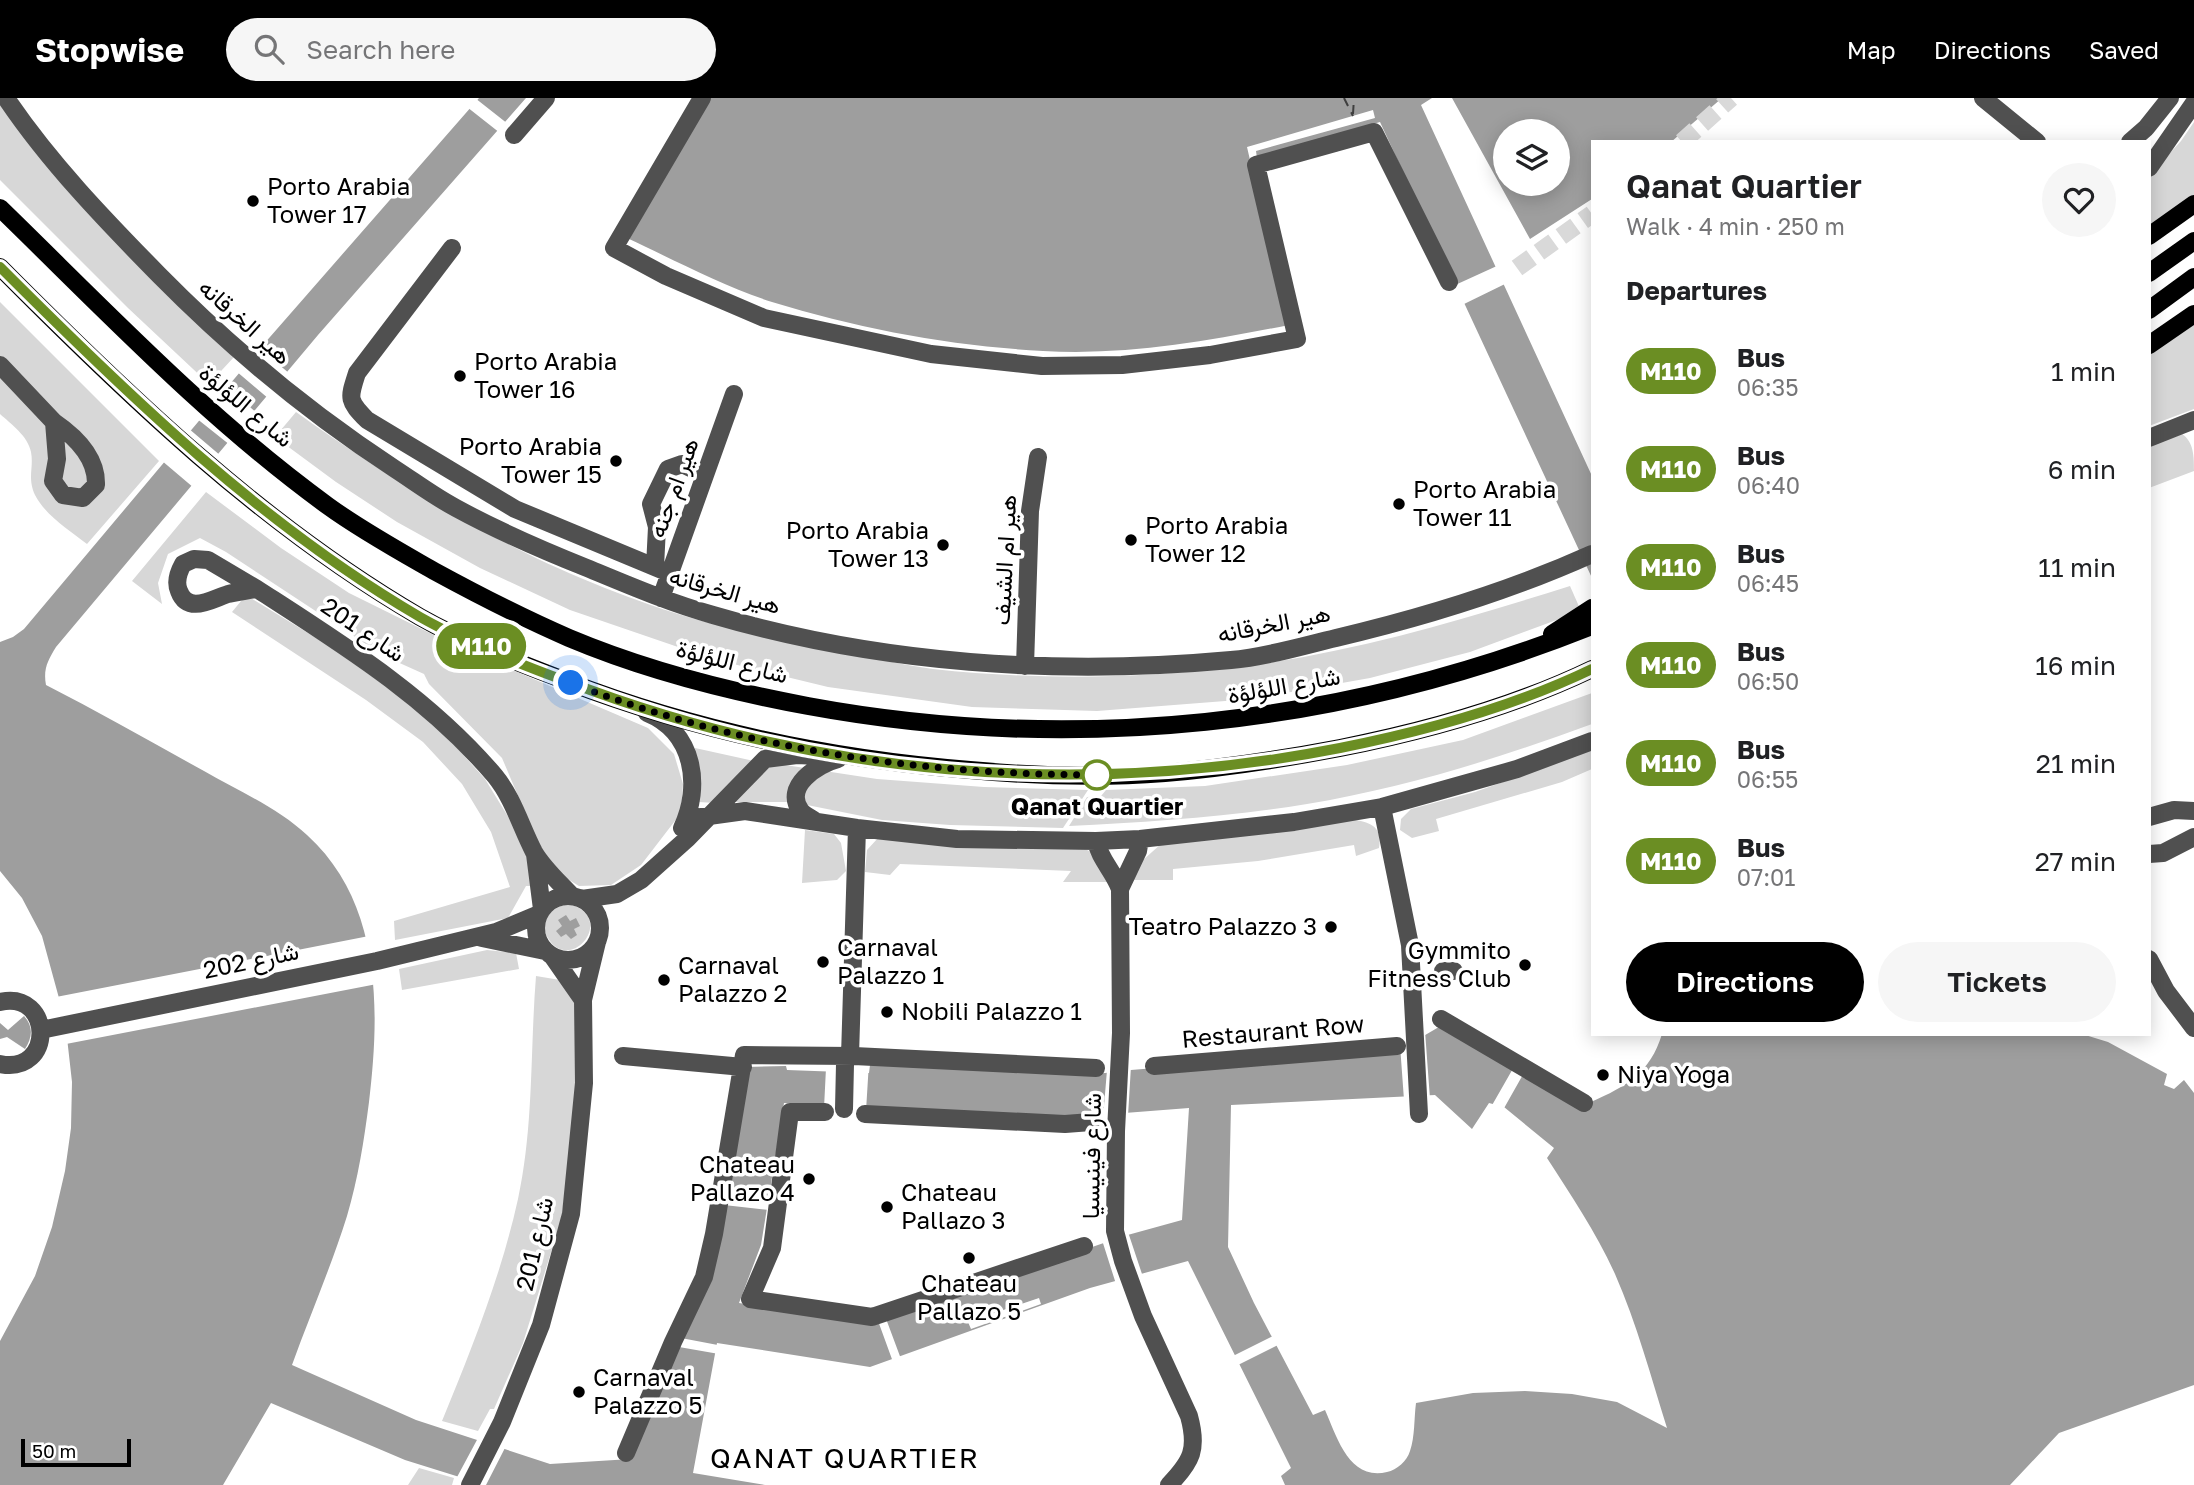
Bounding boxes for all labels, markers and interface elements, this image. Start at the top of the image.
search box [226,18,716,81]
text: Stopwise [35,30,184,69]
icon: search [250,30,288,68]
text: Search here [306,34,455,65]
text: Map [1847,35,1896,64]
text: Directions [1934,35,2051,64]
text: Saved [2089,35,2159,64]
map controls [1493,119,1570,196]
button: layers [1493,119,1570,196]
button: heart [2042,163,2116,237]
text: Qanat Quartier [1626,166,1862,205]
place label: Porto Arabia Tower 17 [267,171,410,228]
marker: Porto Arabia Tower 17 [245,193,261,209]
text: Walk · 4 min · 250 m [1626,212,1845,240]
street label: هير الخرقانه [192,272,298,371]
text: Departures [1626,275,1767,306]
text: Bus [1737,342,1785,373]
place label: Porto Arabia Tower 16 [474,346,617,403]
text: M110 [1640,356,1702,385]
text: 1 min [2051,356,2116,387]
street label: شارع اللؤلؤة [192,357,300,455]
marker: Porto Arabia Tower 16 [452,368,468,384]
text: 06:35 [1737,373,1799,401]
place label: Porto Arabia Tower 15 [459,431,602,488]
street label: هير ام جنه [641,434,707,542]
text: Bus [1737,440,1785,471]
marker: Porto Arabia Tower 15 [608,453,624,469]
text: M110 [1640,454,1702,483]
text: 6 min [2048,454,2116,485]
text: 06:40 [1737,471,1800,499]
place label: Porto Arabia Tower 11 [1413,474,1556,531]
street label: هير ام الشيف [986,494,1024,626]
marker: Porto Arabia Tower 11 [1391,496,1407,512]
place label: Porto Arabia Tower 12 [1145,510,1288,567]
place label: Porto Arabia Tower 13 [786,515,929,572]
marker: Porto Arabia Tower 12 [1123,532,1139,548]
marker: Porto Arabia Tower 13 [935,537,951,553]
text: Bus [1737,538,1785,569]
text: M110 [1640,552,1702,581]
text: 11 min [2038,552,2116,583]
street label: هير الخرقانه [666,560,784,621]
text: 06:45 [1737,569,1799,597]
street label: شارع 201 [315,590,411,670]
street label: هير الخرقانه [1215,597,1333,650]
line badge: M110 [432,623,530,669]
text: M110 [450,631,512,660]
street label: شارع اللؤلؤة [673,633,791,691]
text: Bus [1737,636,1785,667]
text: M110 [1640,650,1702,679]
text: 16 min [2035,650,2116,681]
street label: شارع اللؤلؤة [1225,660,1343,712]
your location [553,665,588,700]
text: 06:50 [1737,667,1799,695]
text: Bus [1737,734,1785,765]
text: M110 [1640,748,1702,777]
text: 21 min [2036,748,2116,779]
marker: Qanat Quartier [1082,760,1112,790]
text: 06:55 [1737,765,1798,793]
place label: Qanat Quartier [1011,791,1183,820]
text: Bus [1737,832,1785,863]
text: M110 [1640,846,1702,875]
text: 27 min [2035,846,2116,877]
text: 07:01 [1737,863,1795,891]
place label: Teatro Palazzo 3 [1128,911,1317,940]
marker: Teatro Palazzo 3 [1323,919,1339,935]
place label: Carnaval Palazzo 1 [837,932,944,989]
street label: شارع 202 [200,935,302,987]
place label: Gymmito Fitness Club [1367,935,1511,992]
button: Directions [1626,942,1864,1022]
button: Tickets [1878,942,2116,1022]
place label: Carnaval Palazzo 2 [678,950,787,1007]
marker: Carnaval Palazzo 1 [815,954,831,970]
marker: Gymmito Fitness Club [1517,957,1533,973]
marker: Carnaval Palazzo 2 [656,972,672,988]
place label: Nobili Palazzo 1 [901,996,1082,1025]
marker: Nobili Palazzo 1 [879,1004,895,1020]
street label: Restaurant Row [1181,1008,1365,1053]
place label: Niya Yoga [1617,1059,1730,1088]
marker: Niya Yoga [1595,1067,1611,1083]
street label: شارع فينيسيا [1075,1093,1109,1219]
place label: Chateau Pallazo 4 [690,1149,795,1206]
marker: Chateau Pallazo 4 [801,1171,817,1187]
place label: Chateau Pallazo 3 [901,1177,1006,1234]
street label: شارع 201 [509,1194,561,1294]
marker: Chateau Pallazo 3 [879,1199,895,1215]
marker: Chateau Pallazo 5 [961,1250,977,1266]
place label: Chateau Pallazo 5 [917,1268,1021,1325]
place label: Carnaval Palazzo 5 [593,1362,702,1419]
marker: Carnaval Palazzo 5 [571,1384,587,1400]
scale bar [21,1436,131,1468]
text: 50 m [32,1439,76,1462]
district label: QANAT QUARTIER [710,1441,980,1474]

